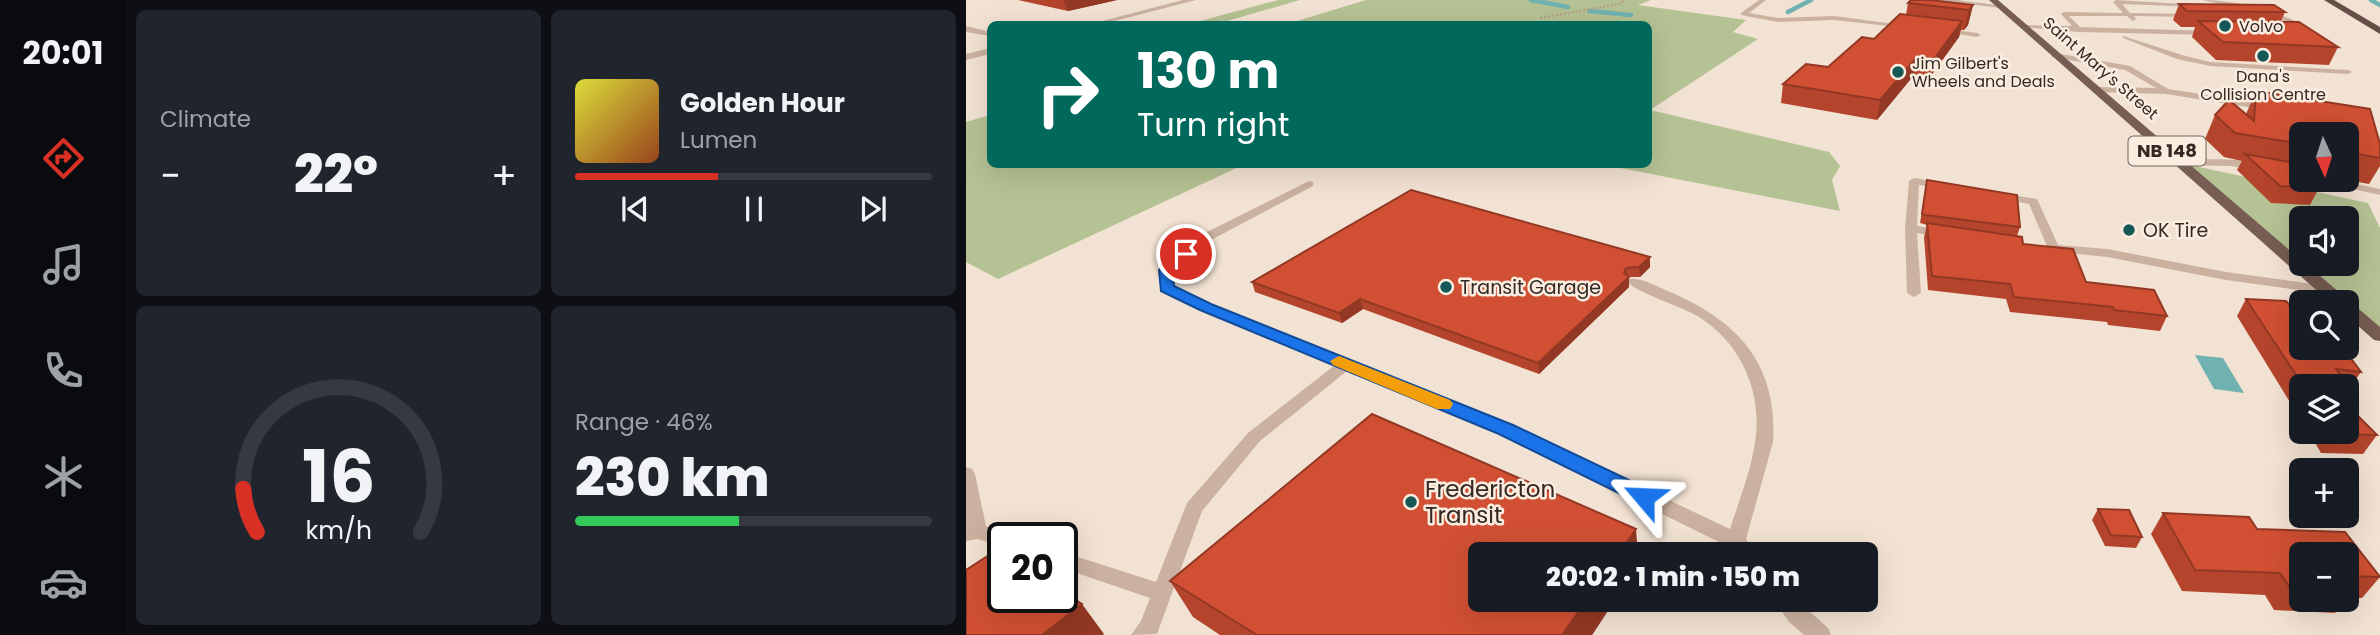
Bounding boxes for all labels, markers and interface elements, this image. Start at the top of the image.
street label: Saint Mary's Street [2038,12,2163,125]
place label: Volvo [2239,15,2283,38]
marker: Volvo [2217,18,2233,34]
text: 20:01 [22,30,104,75]
text: 130 m [1137,37,1279,105]
marker: Dana's Collision Centre [2255,48,2271,64]
icon: right [1022,49,1113,140]
place label: Jim Gilbert's Wheels and Deals [1912,52,2055,93]
marker: Jim Gilbert's Wheels and Deals [1890,64,1906,80]
place label: Dana's Collision Centre [2200,65,2326,106]
text: Golden Hour [680,85,845,121]
text: Turn right [1137,102,1289,147]
text: Climate [160,103,251,135]
north arrow [2289,122,2359,192]
map controls [2289,122,2359,612]
text: Lumen [680,124,757,156]
icon: directions [39,134,88,183]
road number: NB 148 [2128,136,2206,166]
text: 22° [294,138,378,211]
text: − [160,149,181,202]
text: + [491,149,517,202]
icon: previous [616,190,654,228]
icon: pause [735,190,773,228]
icon: next [854,190,892,228]
button: sound [2289,206,2359,276]
place label: OK Tire [2143,217,2208,244]
marker: OK Tire [2121,222,2137,238]
pin [1156,224,1216,284]
icon: arrive [1167,235,1205,273]
icon: music [39,240,88,289]
place label: Transit Garage [1460,274,1601,301]
marker: Transit Garage [1438,279,1454,295]
button: search [2289,290,2359,360]
icon: phone [39,346,88,395]
button: layers [2289,374,2359,444]
text: Range · 46% [575,406,713,438]
text: 16 [302,426,375,527]
text: 230 km [575,441,770,514]
icon: climate [39,452,88,501]
button: + [2289,458,2359,528]
position arrow [1607,460,1681,534]
place label: Fredericton Transit [1425,473,1555,531]
marker: Fredericton Transit [1403,494,1419,510]
text: km/h [305,512,372,547]
speed limit sign: 20 [987,522,1078,613]
button: − [2289,542,2359,612]
icon: car [39,558,88,607]
text: 20:02 · 1 min · 150 m [1546,559,1800,595]

